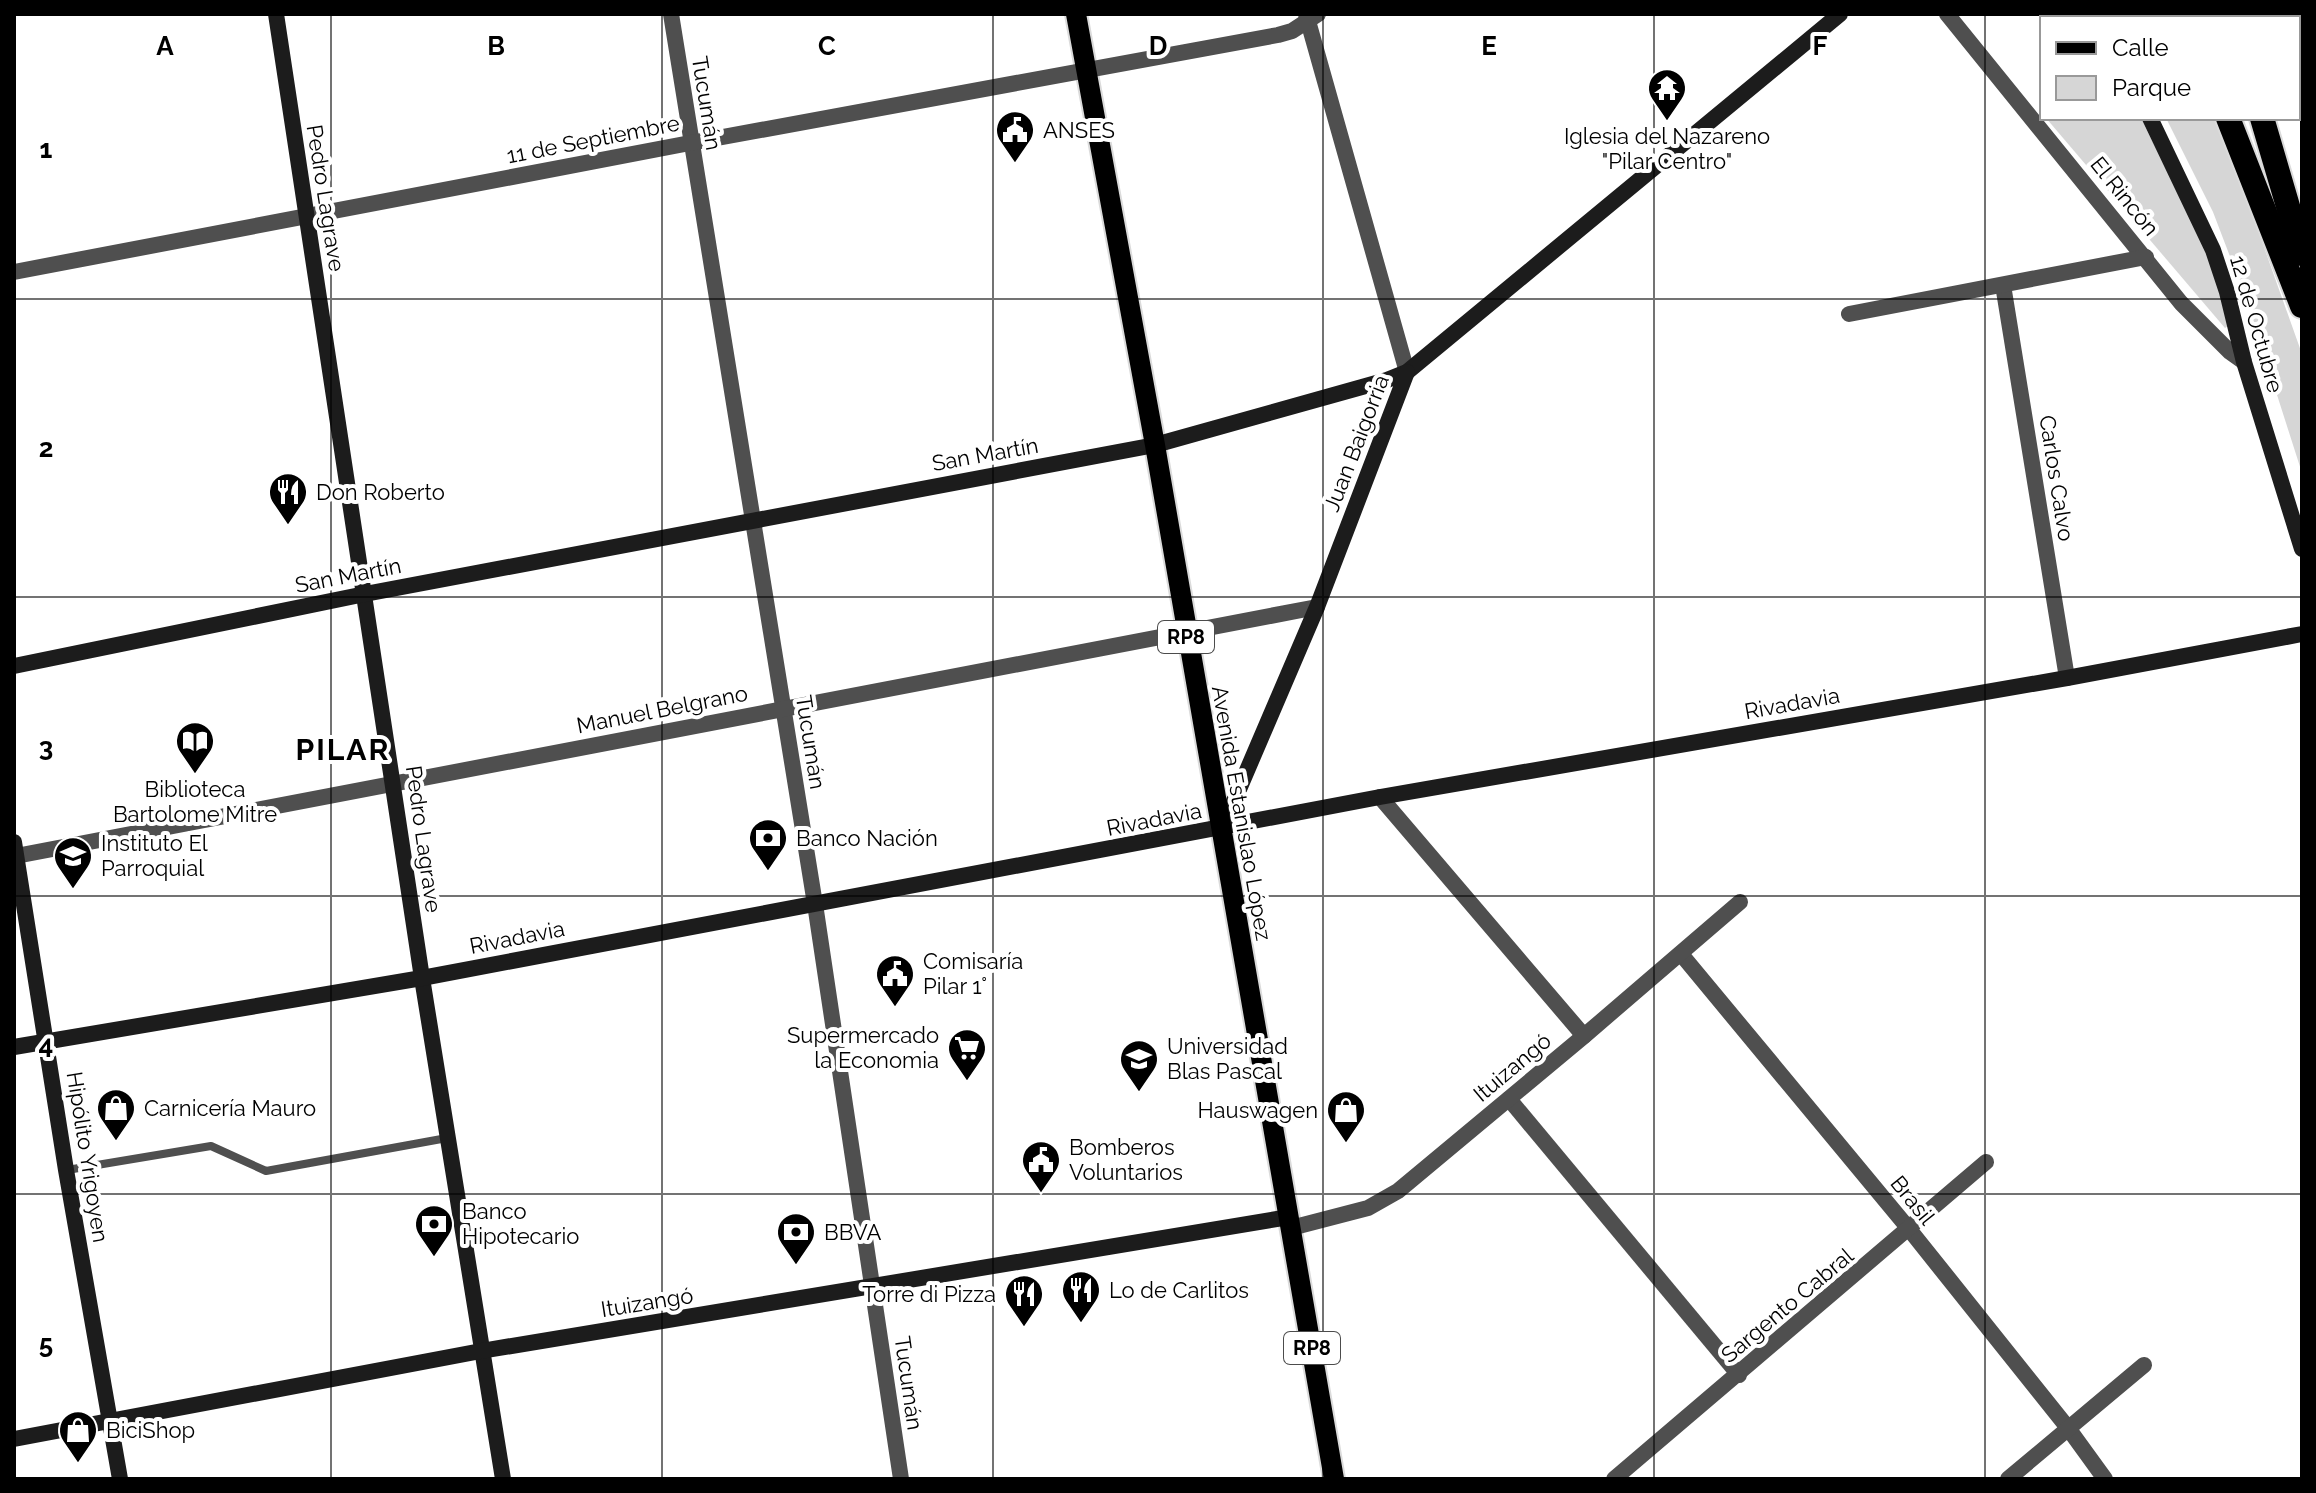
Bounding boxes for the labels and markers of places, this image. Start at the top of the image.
temple icon: Iglesia del Nazareno "Pilar Centro" [1646,67,1688,122]
public building icon: ANSES [994,109,1036,164]
place label: ANSES [1043,117,1115,143]
place label: Iglesia del Nazareno "Pilar Centro" [1564,123,1770,174]
restaurant icon: Don Roberto [267,471,309,526]
place label: Don Roberto [316,479,445,505]
library icon: Biblioteca Bartolome Mitre [174,720,216,775]
place label: Biblioteca Bartolome Mitre [113,776,277,827]
bank icon: Banco Nación [747,817,789,872]
place label: Banco Nación [796,825,938,851]
place label: Instituto El Parroquial [101,830,208,881]
school or university icon: Instituto El Parroquial [52,835,94,890]
place label: Comisaría Pilar 1° [923,948,1023,999]
public building icon: Comisaría Pilar 1° [874,953,916,1008]
place label: Supermercado la Economia [787,1022,939,1073]
supermarket icon: Supermercado la Economia [946,1027,988,1082]
place label: Universidad Blas Pascal [1167,1033,1288,1084]
school or university icon: Universidad Blas Pascal [1118,1038,1160,1093]
shop icon: Carnicería Mauro [95,1087,137,1142]
shop icon: Hauswagen [1325,1089,1367,1144]
place label: Carnicería Mauro [144,1095,316,1121]
place label: Hauswagen [1197,1097,1318,1123]
place label: Bomberos Voluntarios [1069,1134,1183,1185]
public building icon: Bomberos Voluntarios [1020,1139,1062,1194]
place label: Banco Hipotecario [462,1198,579,1249]
bank icon: Banco Hipotecario [413,1203,455,1258]
bank icon: BBVA [775,1211,817,1266]
place label: BBVA [824,1219,881,1245]
restaurant icon: Lo de Carlitos [1060,1269,1102,1324]
restaurant icon: Torre di Pizza [1003,1273,1045,1328]
place label: Lo de Carlitos [1109,1277,1249,1303]
place label: Torre di Pizza [862,1281,996,1307]
shop icon: BiciShop [57,1409,99,1464]
place label: BiciShop [106,1417,195,1443]

